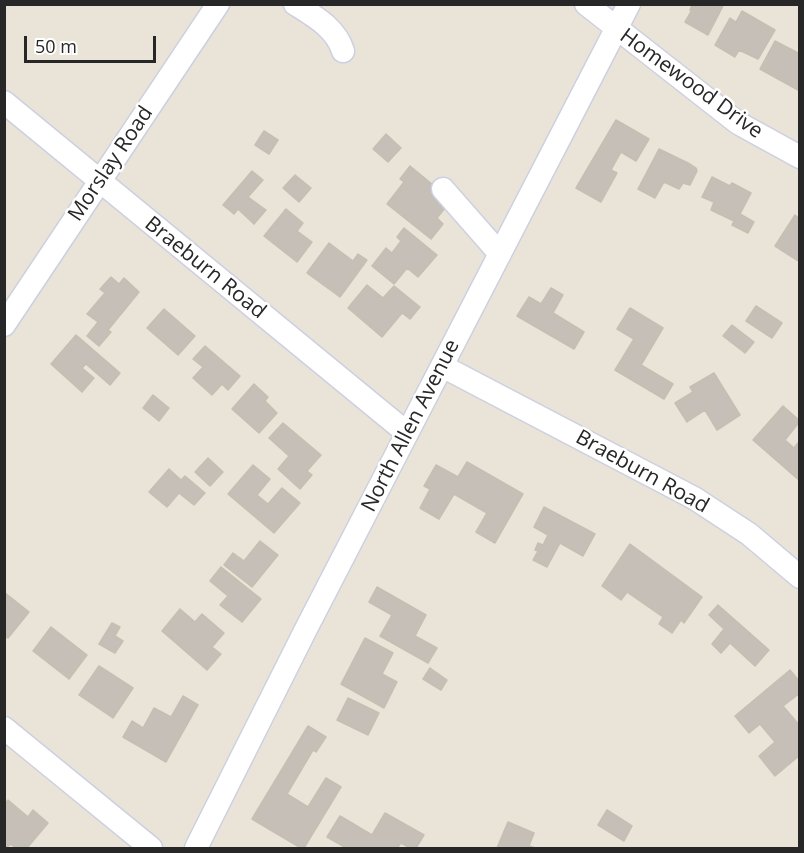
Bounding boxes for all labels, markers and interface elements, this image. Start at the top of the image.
scale bar [27,24,159,62]
street label: Homewood Drive [615,24,767,144]
text: 50 m [35,34,77,58]
street label: Morslay Road [63,102,159,226]
street label: Braeburn Road [139,212,271,324]
street label: North Allen Avenue [357,336,465,516]
street label: Braeburn Road [571,425,713,519]

